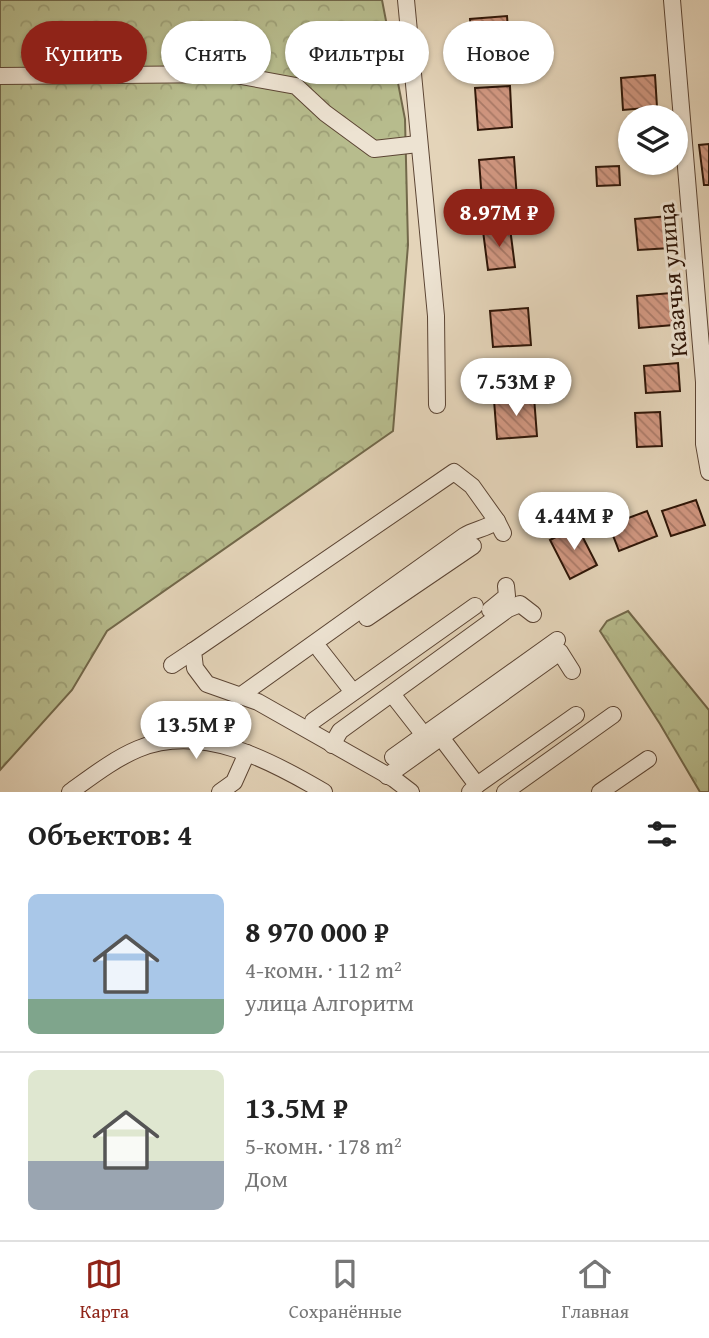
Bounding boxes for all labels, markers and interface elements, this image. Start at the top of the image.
chip: Купить [21,21,147,84]
chip: Снять [161,21,271,84]
chip: Фильтры [285,21,429,84]
chip: Новое [443,21,554,84]
map controls [618,105,688,175]
button: layers [618,105,688,175]
pin: 8.97M ₽ [434,190,564,249]
text: 8.97M ₽ [459,195,539,228]
street label: Казачья улица [648,201,696,358]
pin: 7.53M ₽ [451,358,581,418]
text: 7.53M ₽ [476,364,556,397]
pin: 4.44M ₽ [509,492,639,552]
text: 4.44M ₽ [534,498,614,531]
pin: 13.5M ₽ [131,702,261,761]
text: 13.5M ₽ [156,707,236,740]
text: Объектов: 4 [28,812,192,856]
icon: filters [643,815,681,853]
text: 8 970 000 ₽ [245,909,389,953]
icon: home [84,922,168,1006]
text: 4-комн. · 112 m² [245,953,402,986]
text: улица Алгоритм [245,986,414,1019]
text: 13.5M ₽ [245,1085,348,1129]
icon: home [84,1098,168,1182]
text: 5-комн. · 178 m² [245,1129,402,1162]
text: Дом [245,1162,288,1195]
tab: Карта [80,1255,129,1325]
tab: Сохранённые [289,1255,402,1325]
tab: Главная [562,1255,629,1325]

